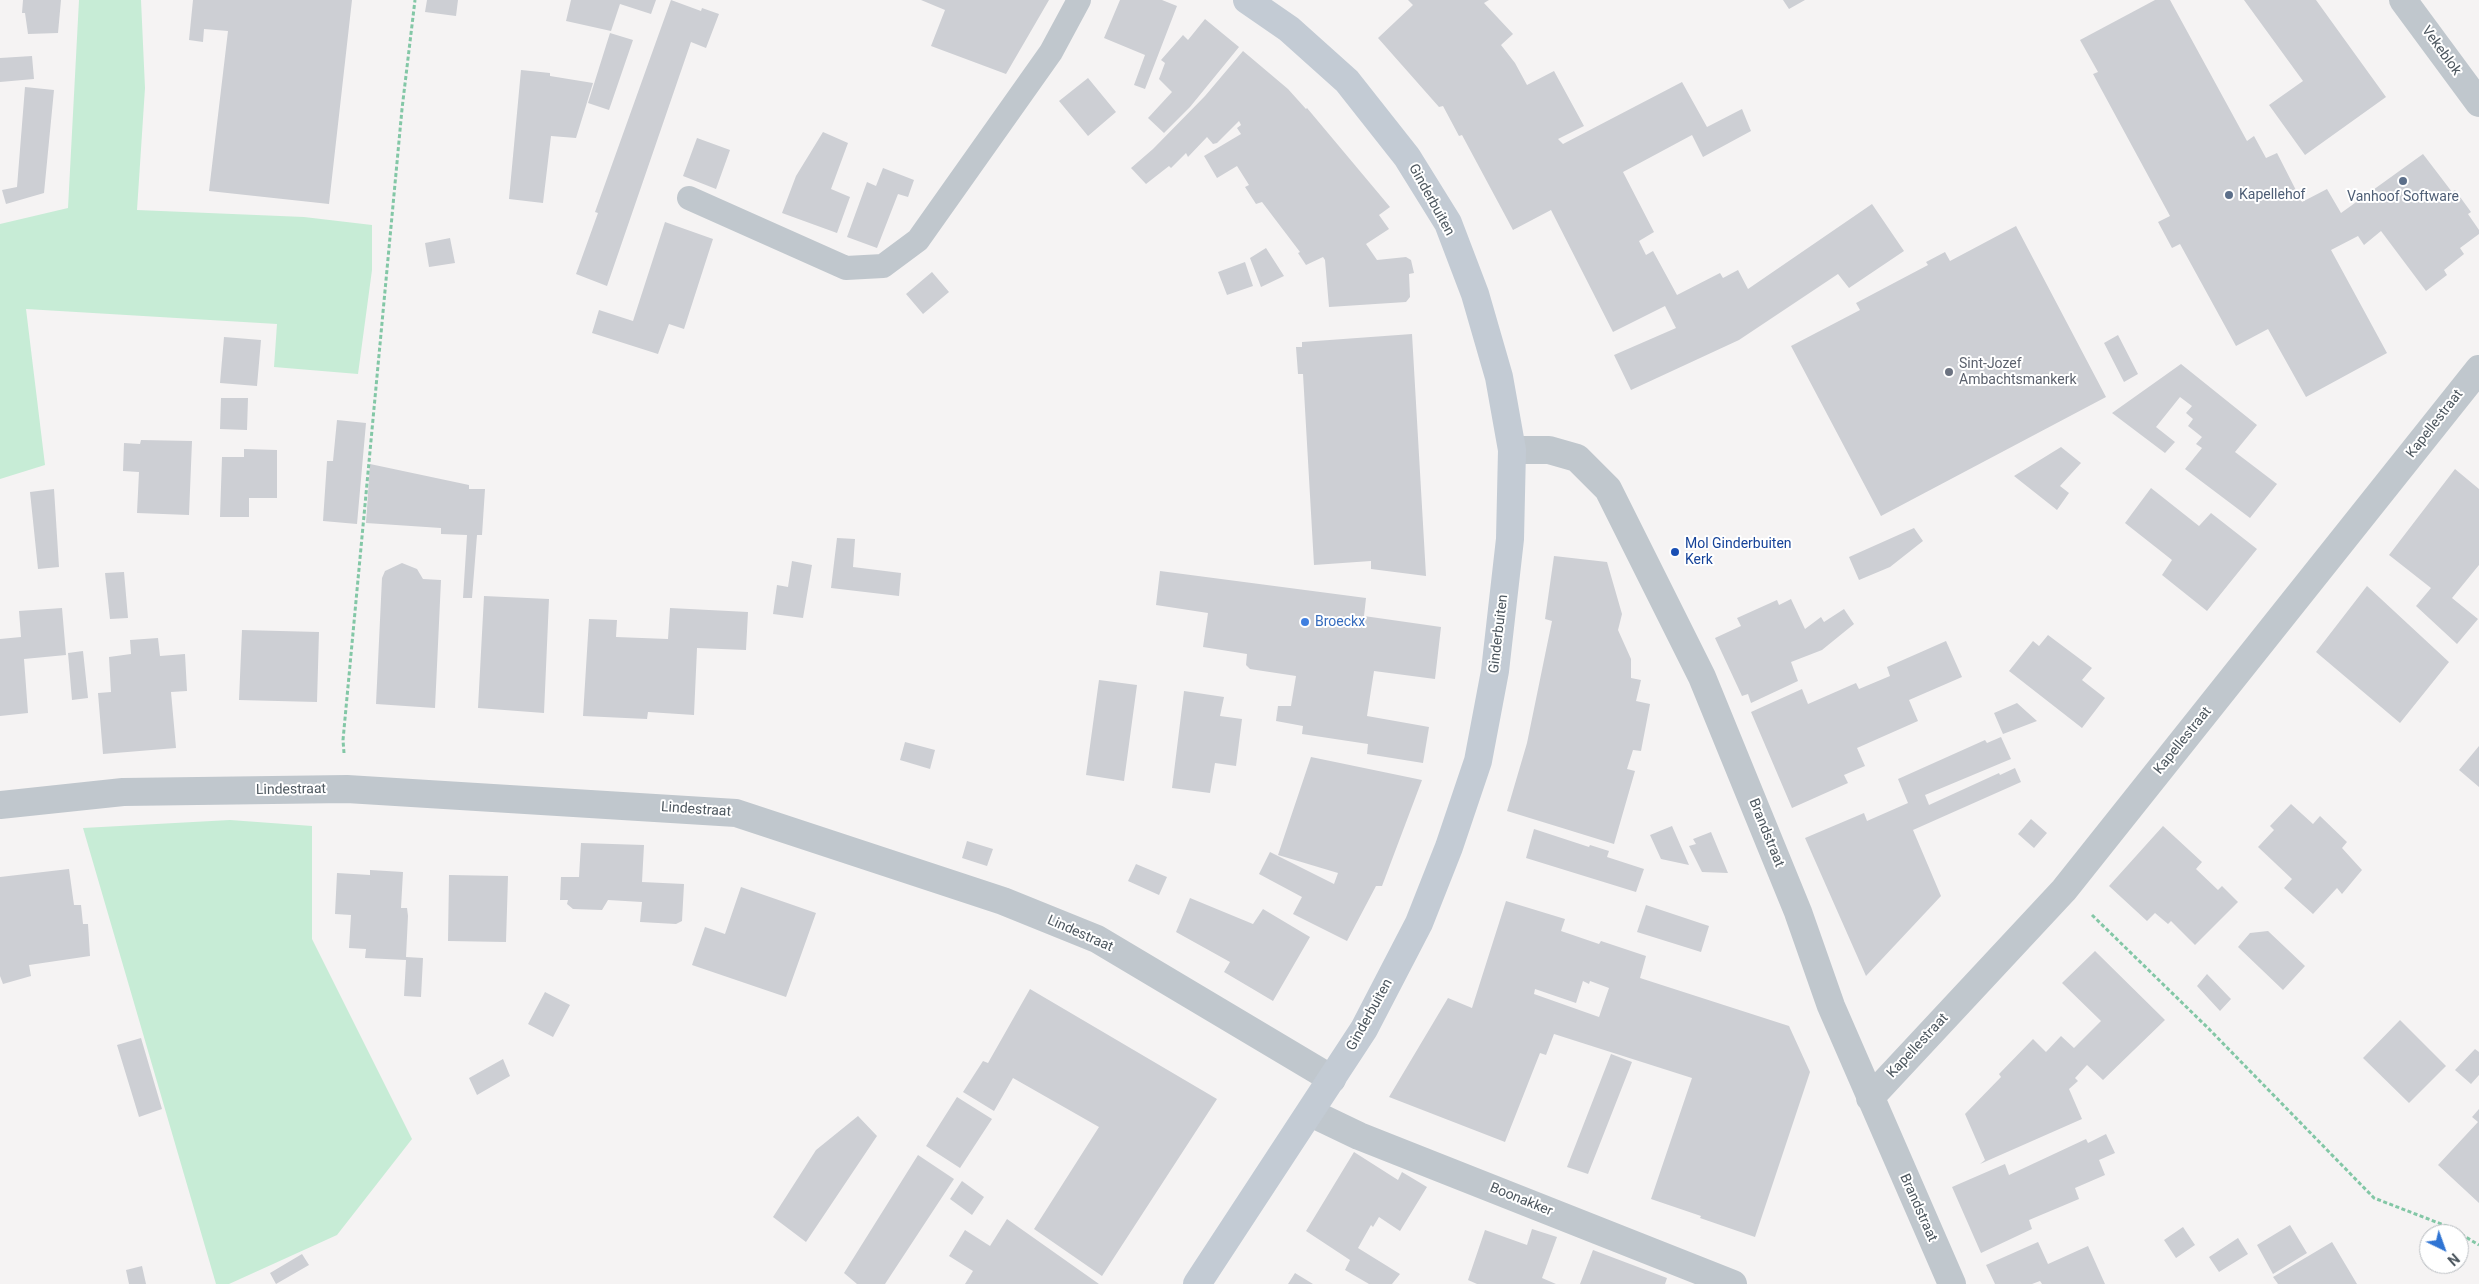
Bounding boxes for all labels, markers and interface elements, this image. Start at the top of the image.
street label: Vekeblok [2418,23,2464,79]
street label: Ginderbuiten [1404,161,1458,239]
marker: Vanhoof Software [2397,175,2409,187]
place label: Kapellehof [2239,187,2305,203]
marker: Kapellehof [2223,189,2235,201]
place label: Vanhoof Software [2347,189,2459,205]
place label: Sint-Jozef Ambachtsmankerk [1959,356,2077,388]
marker: Sint-Jozef Ambachtsmankerk [1943,366,1955,378]
street label: Kapellestraat [2403,387,2467,461]
place label: Mol Ginderbuiten Kerk [1685,536,1792,568]
marker: Mol Ginderbuiten Kerk [1669,546,1681,558]
street label: Ginderbuiten [1486,594,1512,674]
place label: Broeckx [1315,614,1365,630]
marker: Broeckx [1299,616,1311,628]
street label: Kapellestraat [2151,704,2215,778]
street label: Lindestraat [256,781,326,799]
street label: Brandstraat [1745,796,1787,870]
street label: Lindestraat [660,799,732,821]
street label: Lindestraat [1045,912,1115,956]
street label: Ginderbuiten [1343,976,1397,1054]
street label: Kapellestraat [1884,1010,1952,1082]
street label: Brandstraat [1896,1171,1940,1245]
street label: Boonakker [1487,1180,1555,1220]
north arrow [2419,1224,2469,1274]
text: N [2444,1250,2462,1269]

